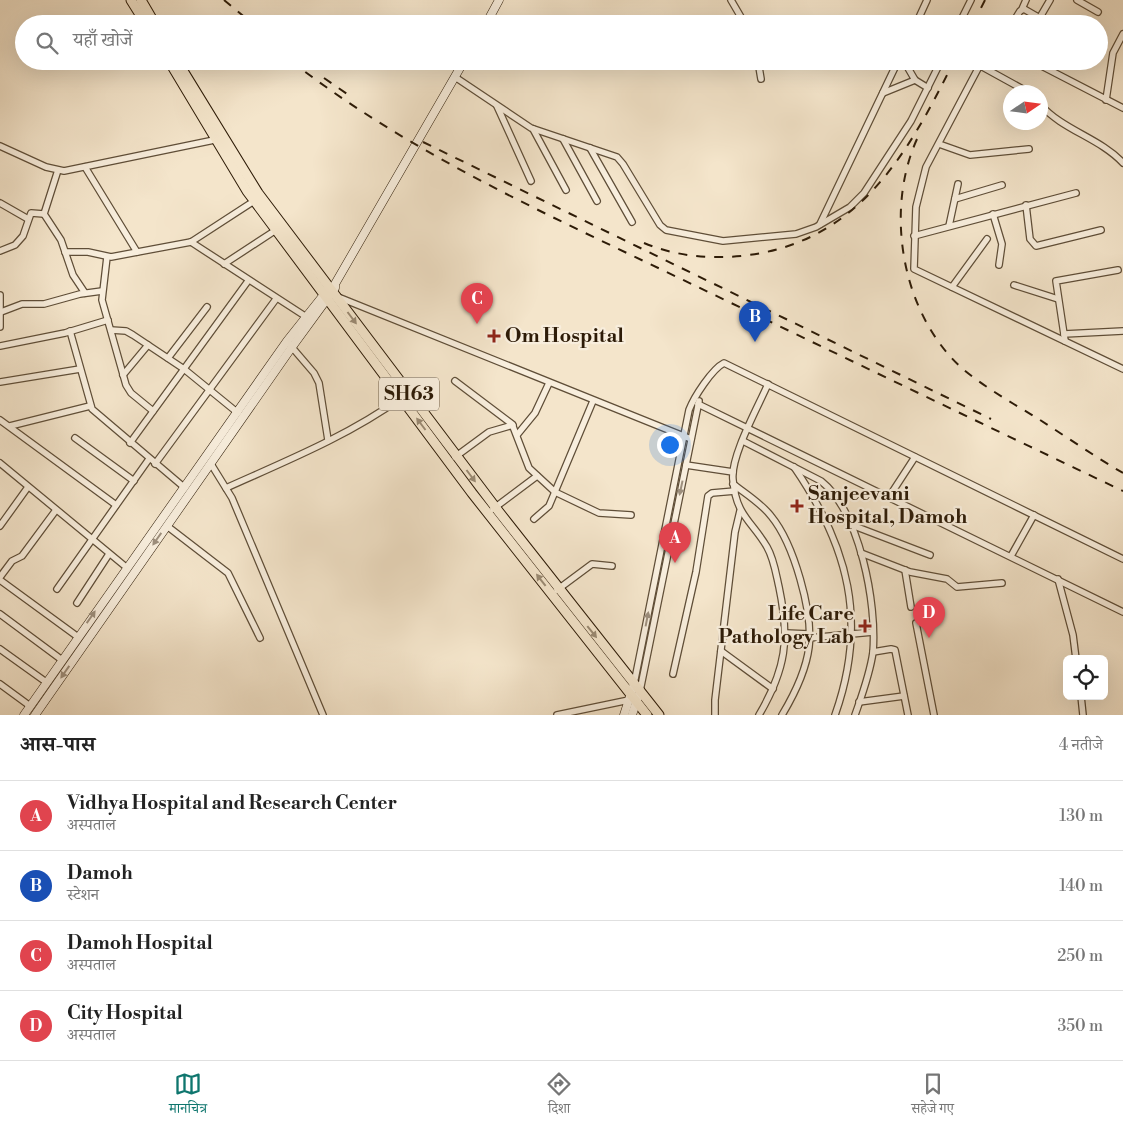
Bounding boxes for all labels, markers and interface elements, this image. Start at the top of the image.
search box [15,15,1108,70]
text: यहाँ खोजें [73,28,133,52]
icon: search [33,29,61,57]
north arrow [1003,85,1048,130]
pin: C [461,283,493,324]
pin: B [739,301,771,342]
one-way arrow [347,311,357,325]
place label: Om Hospital [505,324,624,349]
marker: Om Hospital [487,329,501,343]
road number: SH63 [379,378,439,410]
one-way arrow [415,418,426,431]
your location [657,432,683,458]
one-way arrow [466,469,477,482]
one-way arrow [677,481,685,496]
place label: Sanjeevani Hospital, Damoh [808,482,968,530]
marker: Sanjeevani Hospital, Damoh [790,499,804,513]
pin: A [659,522,691,563]
one-way arrow [152,532,162,546]
one-way arrow [536,573,546,587]
pin: D [913,597,945,638]
place label: Life Care Pathology Lab [718,602,854,650]
one-way arrow [86,611,96,624]
one-way arrow [644,611,652,627]
marker: Life Care Pathology Lab [858,619,872,633]
one-way arrow [586,625,597,638]
map controls [1063,655,1108,700]
button: locate [1063,655,1108,700]
one-way arrow [60,666,70,679]
text: आस-पास [20,732,95,758]
text: 4 नतीजे [1059,735,1103,755]
text: Vidhya Hospital and Research Center [67,791,397,815]
text: A [30,806,42,826]
text: 130 m [1059,806,1103,826]
text: अस्पताल [67,815,116,835]
text: Damoh [67,861,133,885]
text: B [30,876,42,896]
text: 140 m [1059,876,1103,896]
text: स्टेशन [67,885,99,905]
text: Damoh Hospital [67,931,213,955]
text: C [30,946,42,966]
text: 250 m [1057,946,1103,966]
text: अस्पताल [67,955,116,975]
text: City Hospital [67,1001,183,1025]
text: D [30,1016,42,1036]
text: 350 m [1057,1016,1103,1036]
text: अस्पताल [67,1025,116,1045]
tab: मानचित्र [169,1070,207,1122]
tab: दिशा [545,1070,573,1122]
tab: सहेजे गए [911,1070,954,1122]

